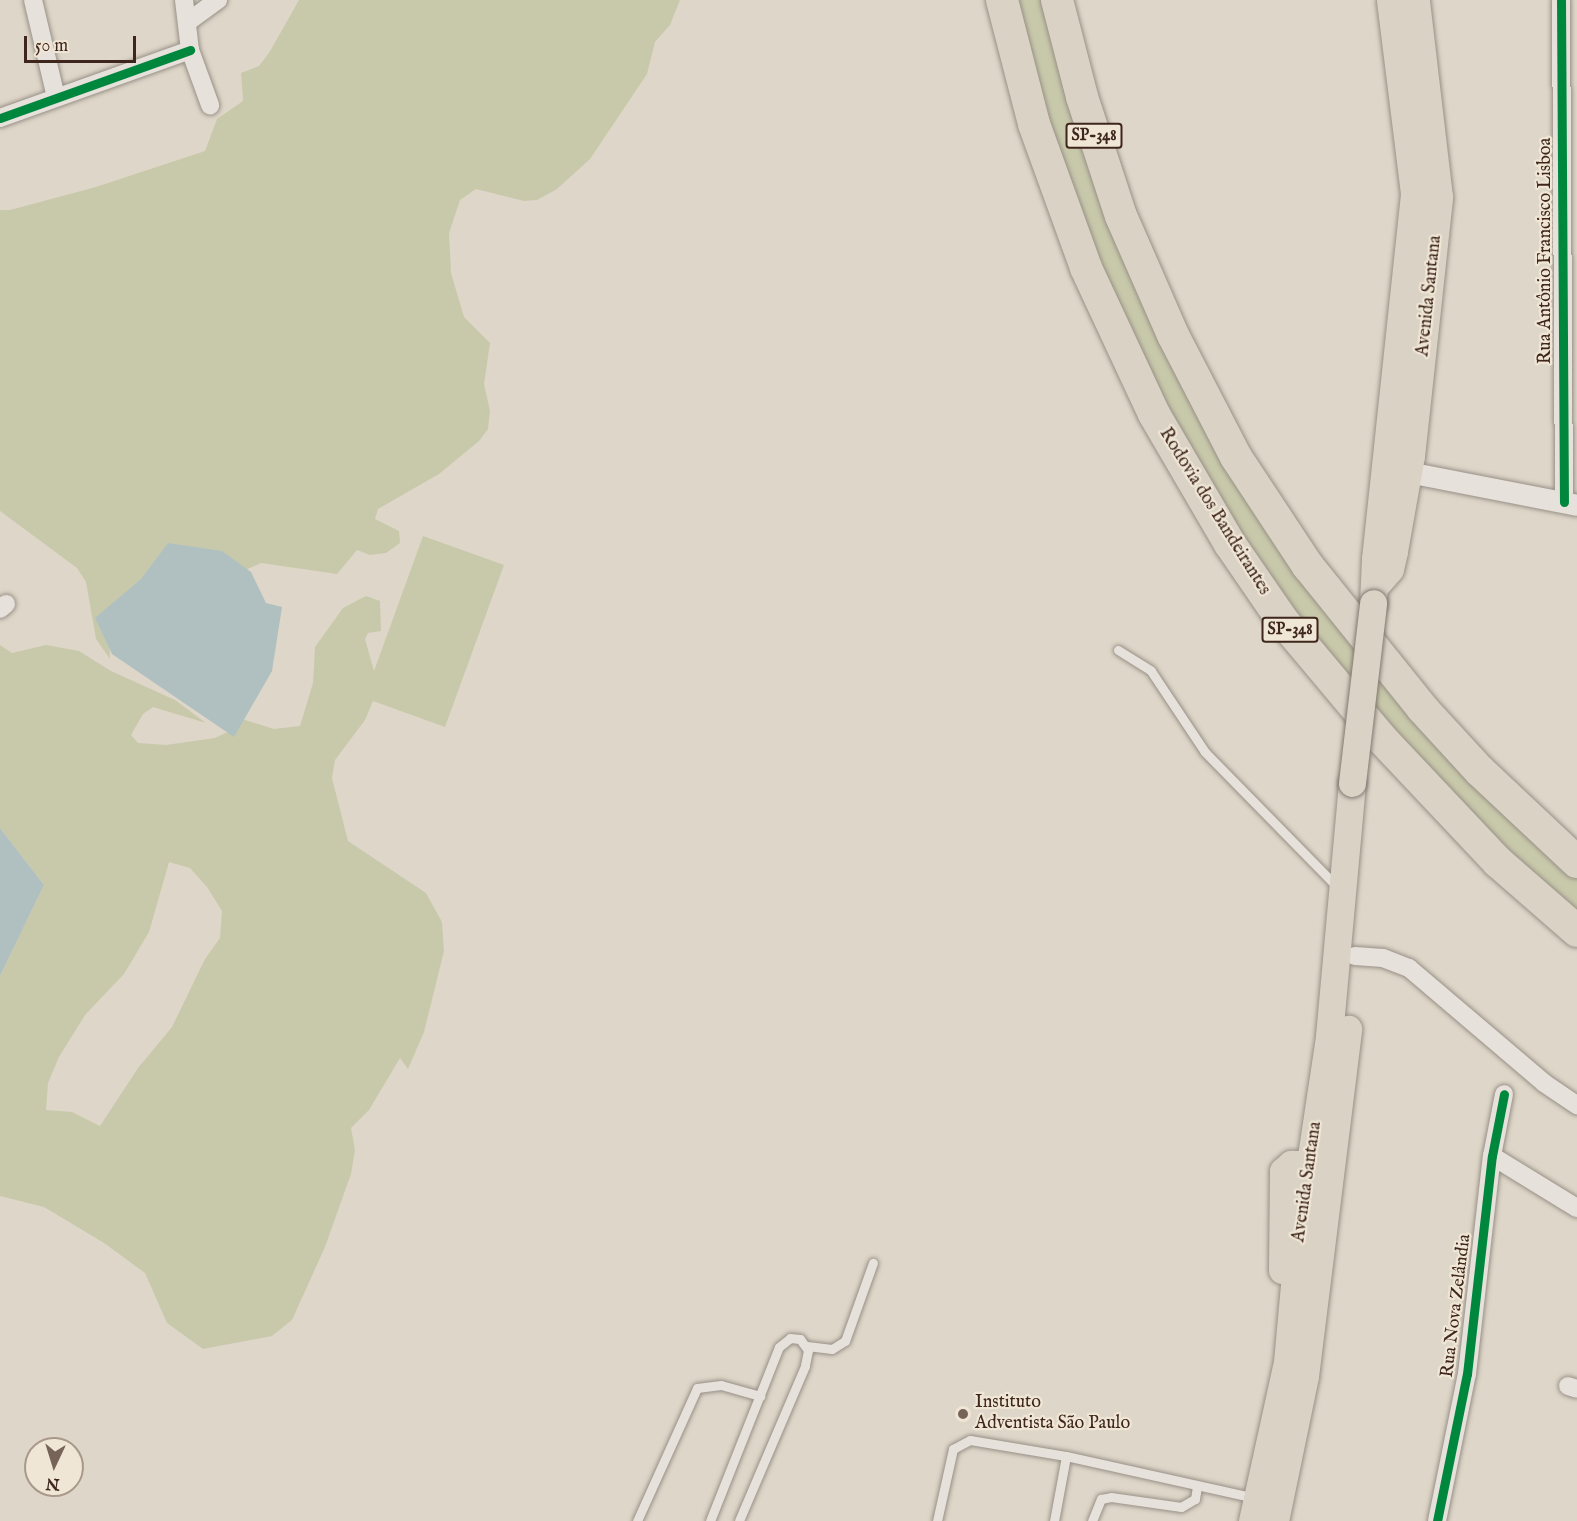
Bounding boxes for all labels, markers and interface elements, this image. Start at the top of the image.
scale bar [27,24,140,62]
text: 50 m [35,35,68,58]
road number: SP-348 [1066,123,1122,149]
street label: Rua Antônio Francisco Lisboa [1535,138,1557,364]
street label: Avenida Santana [1413,234,1447,358]
street label: Rodovia dos Bandeirantes [1154,424,1274,600]
road number: SP-348 [1262,617,1318,643]
street label: Avenida Santana [1289,1120,1327,1244]
street label: Rua Nova Zelândia [1437,1233,1477,1379]
place label: Instituto Adventista São Paulo [975,1393,1130,1436]
marker: Instituto Adventista São Paulo [956,1407,970,1421]
north arrow [24,1437,84,1497]
text: N [45,1473,60,1493]

